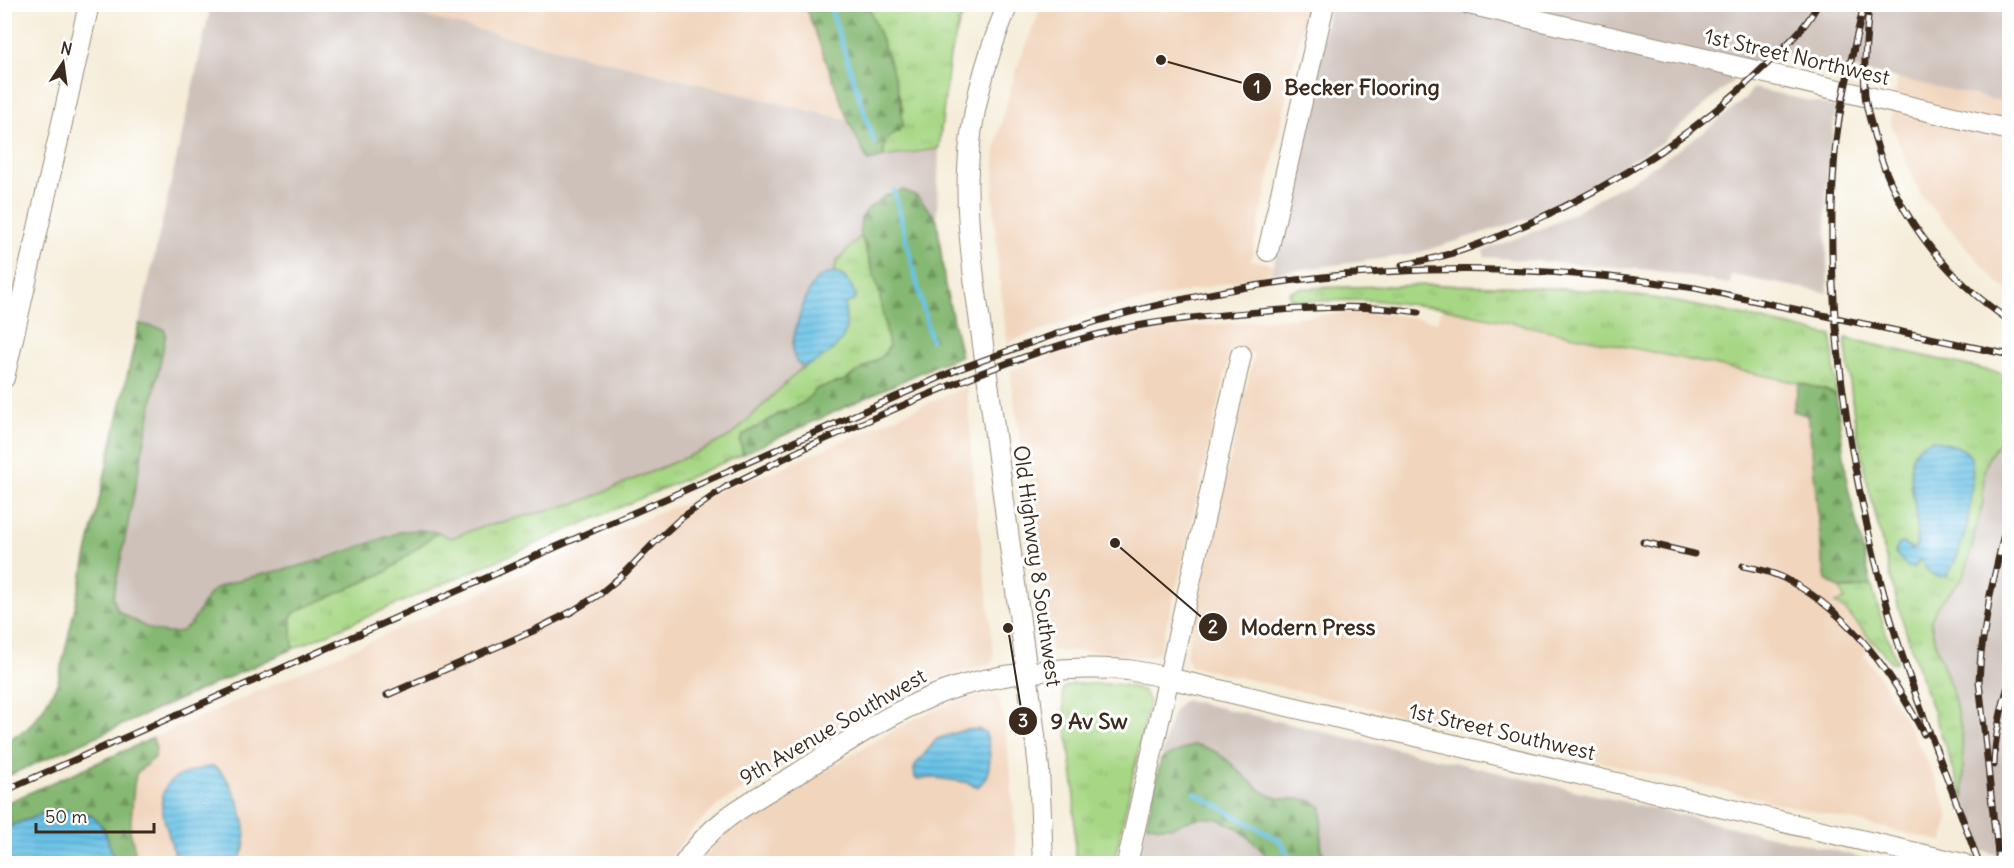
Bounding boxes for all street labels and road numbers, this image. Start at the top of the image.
street label: 1st Street Northwest [1702,22,1892,91]
street label: Old Highway 8 Southwest [1007,444,1068,688]
street label: 9th Avenue Southwest [735,662,931,791]
street label: 1st Street Southwest [1406,697,1598,766]

